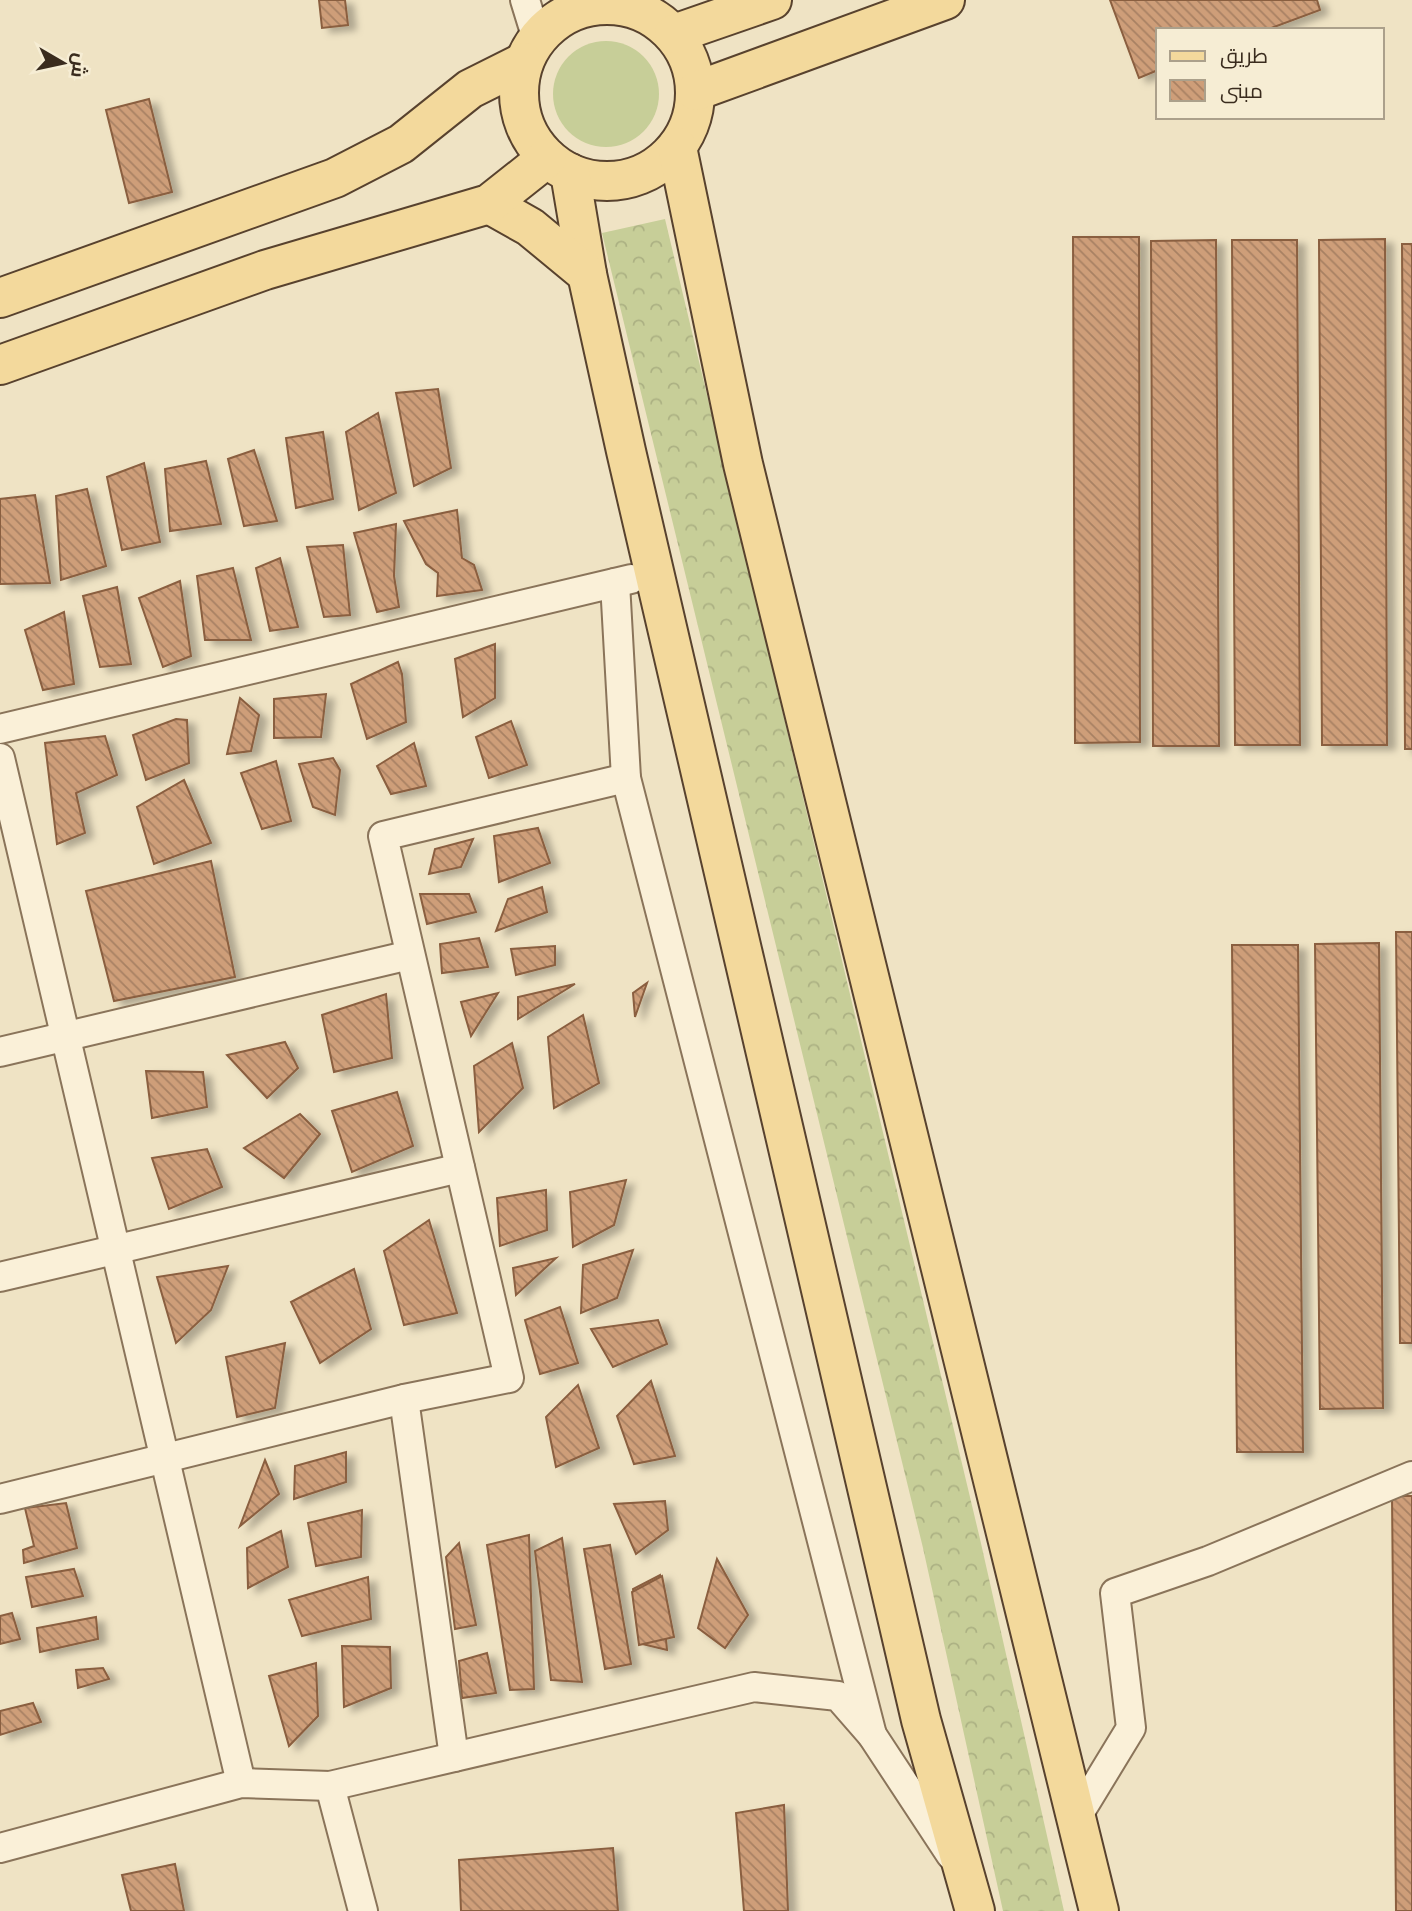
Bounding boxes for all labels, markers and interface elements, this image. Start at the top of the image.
north arrow [28,28,98,98]
legend [1156,28,1384,119]
text: طريق [1220,41,1268,73]
text: ش [62,51,95,80]
text: مبنى [1220,76,1263,108]

